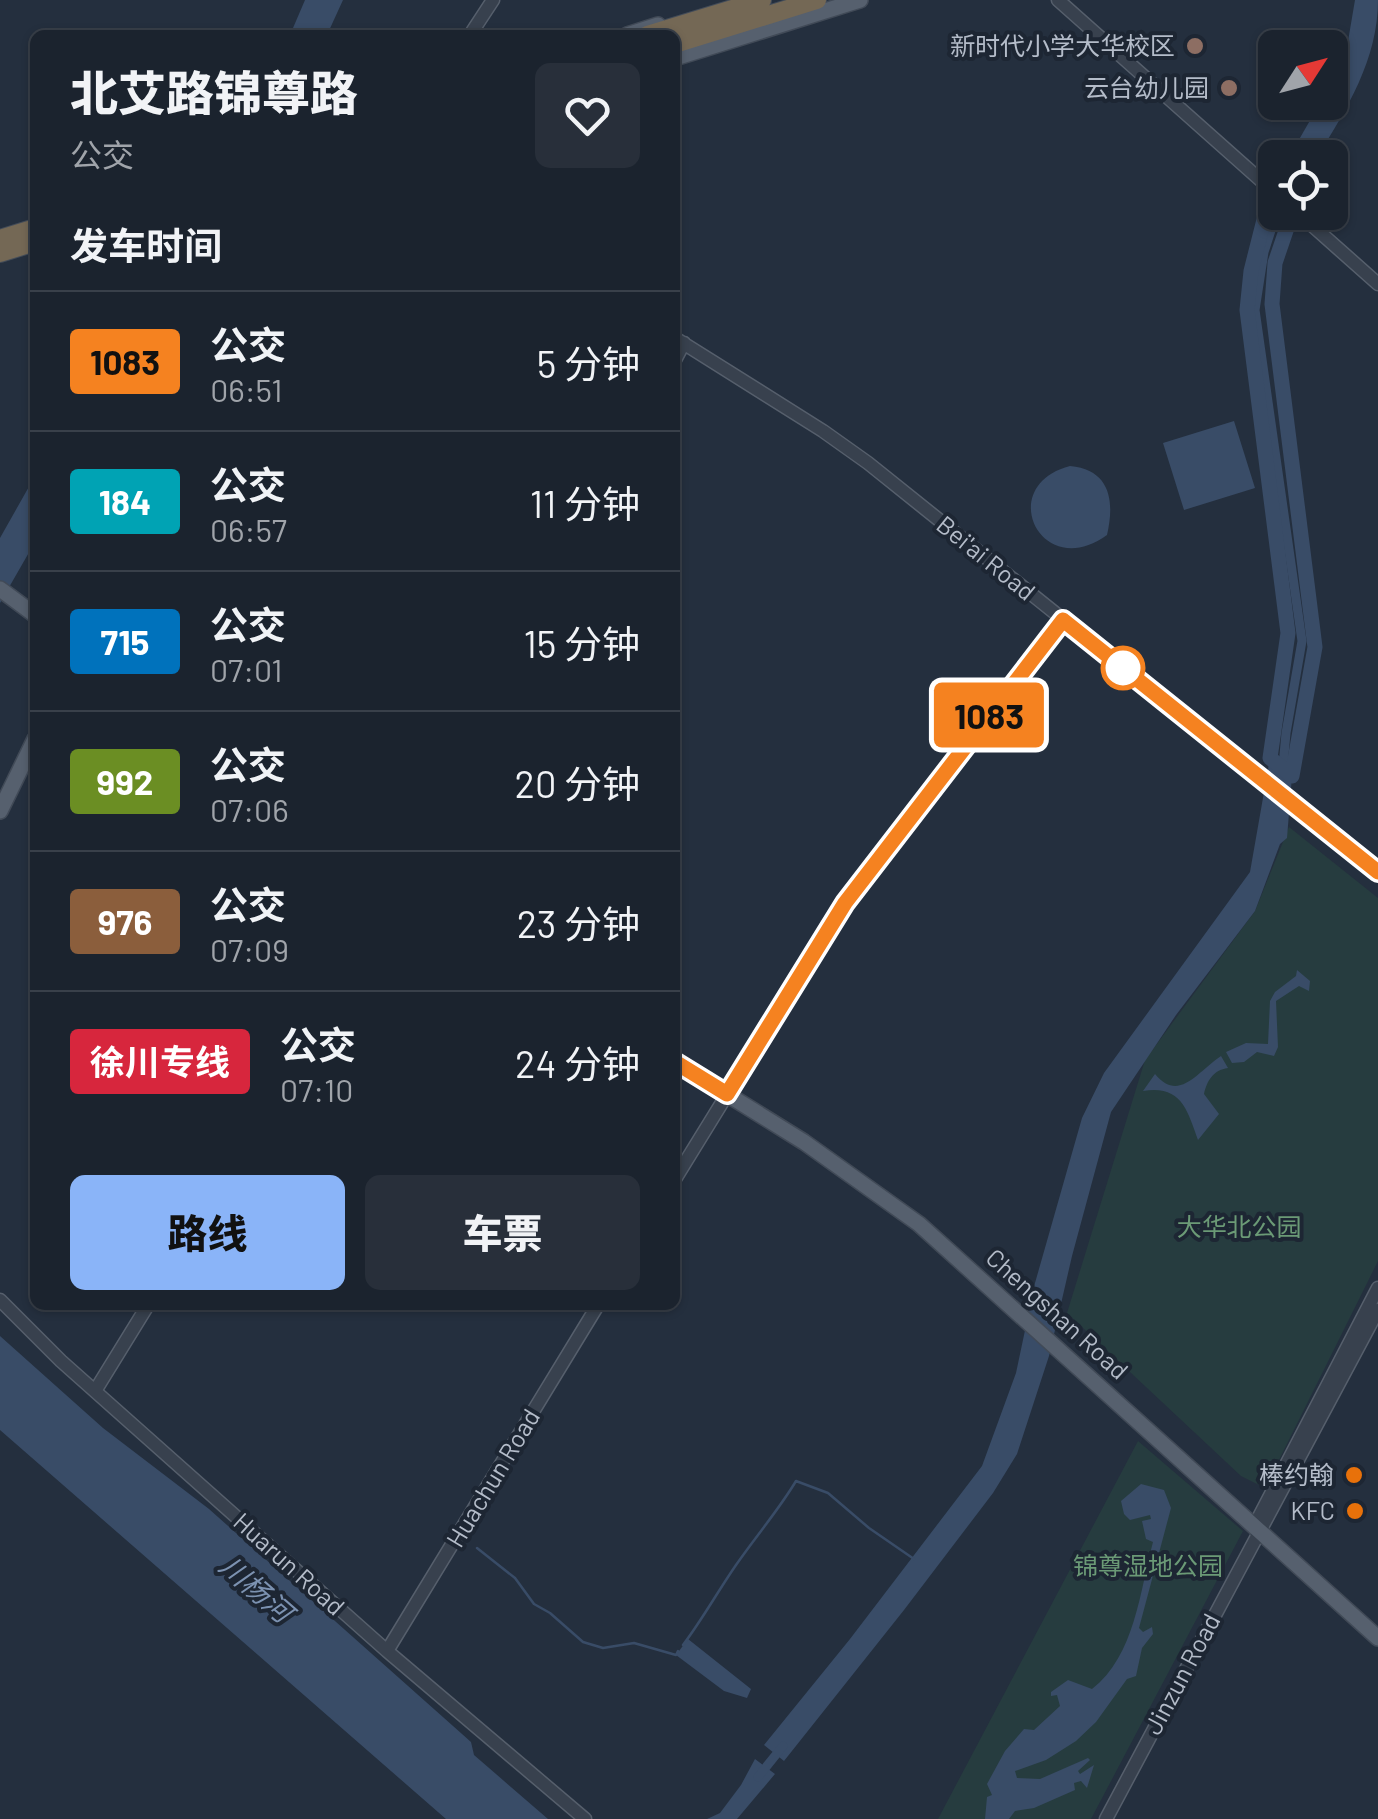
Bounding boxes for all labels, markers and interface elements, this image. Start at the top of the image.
place label: 新时代小学大华校区 [950,30,1175,60]
north arrow [1258,30,1348,120]
map controls [1258,30,1348,230]
marker: 新时代小学大华校区 [1184,35,1206,57]
text: 北艾路锦尊路 [70,63,358,121]
button: heart [535,63,640,168]
place label: 云台幼儿园 [1084,72,1209,102]
marker: 云台幼儿园 [1218,77,1240,99]
text: 公交 [70,135,134,173]
button: locate [1258,140,1348,230]
text: 发车时间 [70,222,222,268]
text: 公交 [210,321,286,367]
text: 1083 [90,340,160,382]
text: 5 分钟 [537,340,640,386]
text: 06:51 [210,370,282,408]
text: 公交 [210,461,286,507]
text: 184 [99,480,151,522]
text: 11 分钟 [530,480,640,526]
street label: Bei'ai Road [931,508,1042,606]
text: 06:57 [210,510,287,548]
text: 公交 [210,601,286,647]
text: 715 [101,620,149,662]
text: 15 分钟 [524,620,640,666]
unlabelled marker [1102,647,1144,689]
text: 07:01 [210,650,282,688]
line badge: 1083 [919,682,1059,748]
text: 1083 [954,694,1024,736]
text: 公交 [210,741,286,787]
text: 992 [97,760,153,802]
text: 20 分钟 [515,760,640,806]
text: 07:06 [210,790,289,828]
text: 公交 [210,881,286,927]
text: 976 [98,900,152,942]
text: 23 分钟 [517,900,640,946]
text: 07:09 [210,930,289,968]
text: 公交 [280,1021,356,1067]
text: 徐川专线 [90,1040,230,1082]
text: 24 分钟 [515,1040,640,1086]
text: 07:10 [280,1070,353,1108]
button: 路线 [70,1175,345,1290]
button: 车票 [365,1175,640,1290]
park label: 大华北公园 [1176,1211,1302,1241]
street label: Chengshan Road [981,1242,1135,1385]
street label: Huachun Road [439,1403,545,1552]
place label: 棒约翰 [1259,1459,1334,1489]
marker: 棒约翰 [1343,1464,1365,1486]
place label: KFC [1290,1495,1335,1525]
marker: KFC [1344,1500,1366,1522]
street label: Huarun Road [228,1506,351,1621]
water label: 川杨河 [214,1548,303,1632]
park label: 锦尊湿地公园 [1073,1550,1223,1580]
street label: Jinzun Road [1137,1608,1225,1739]

